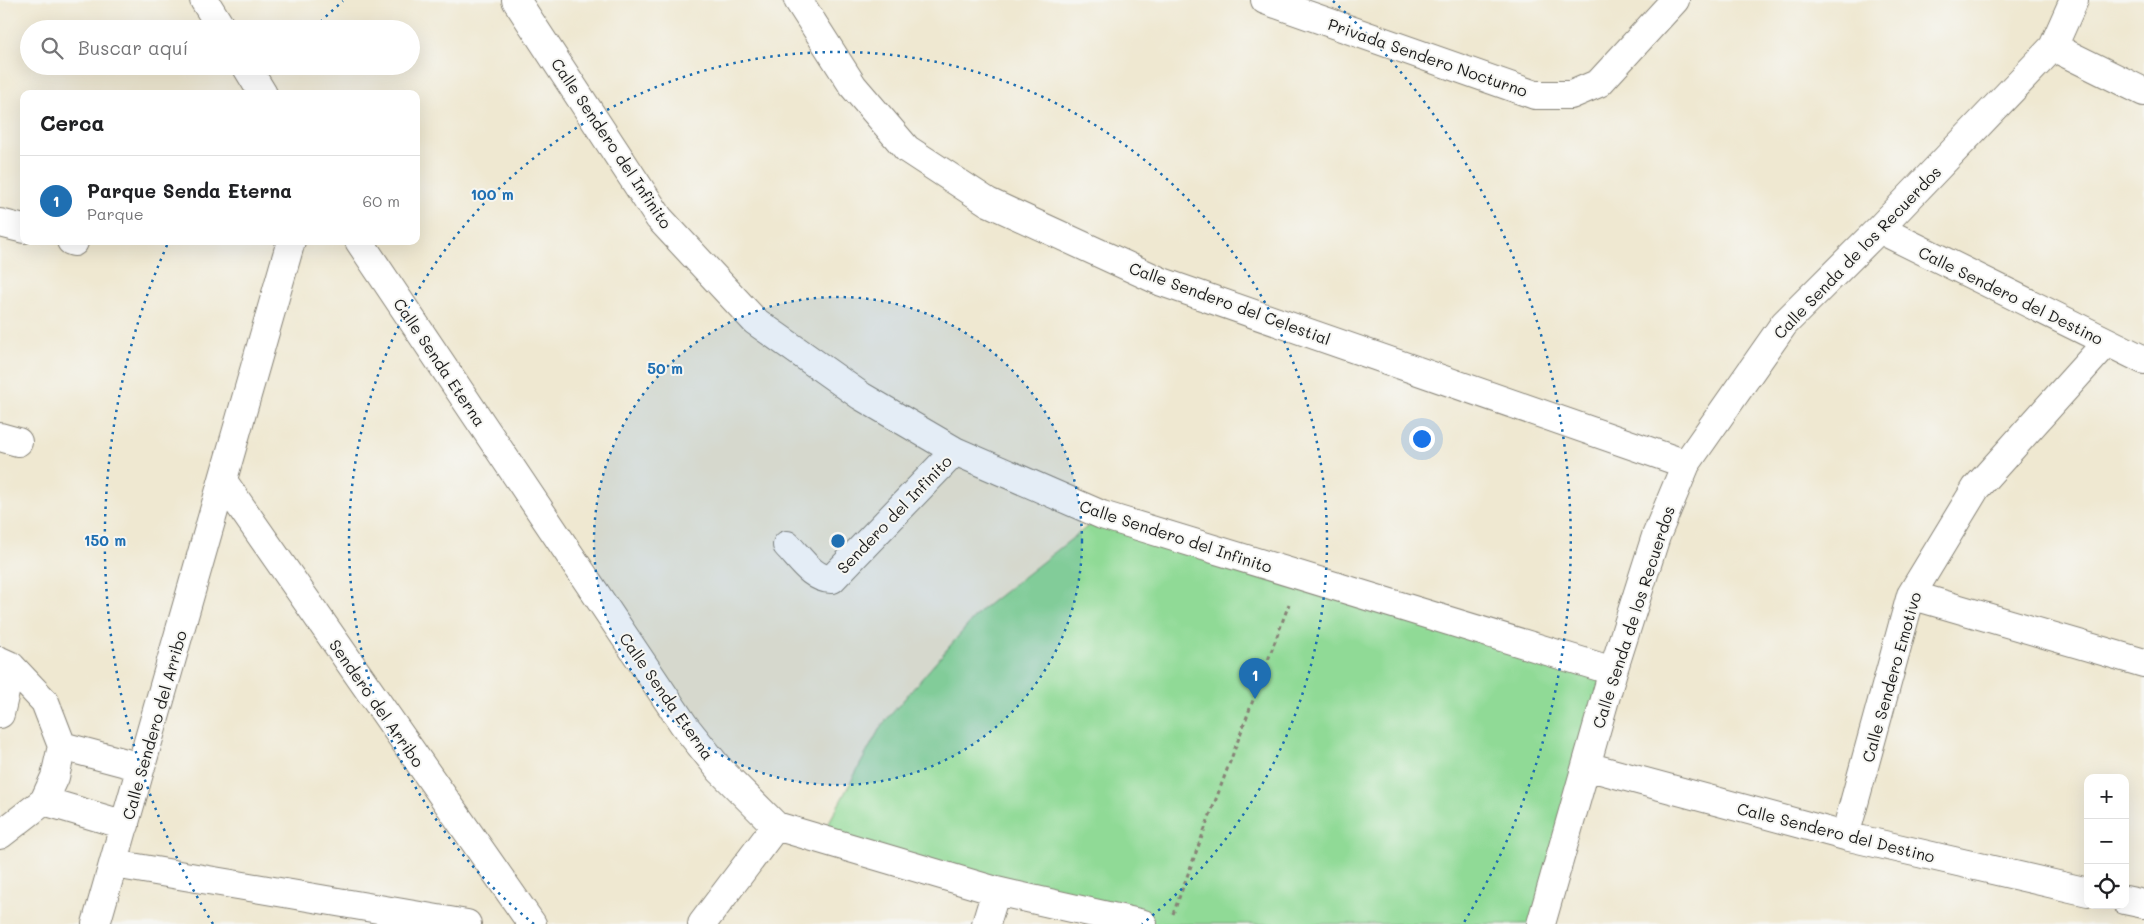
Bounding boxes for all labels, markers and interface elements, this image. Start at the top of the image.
street label: Privada Sendero Nocturno [1325,13,1531,101]
search box [20,20,420,75]
icon: search [38,34,66,62]
text: Buscar aquí [78,35,188,60]
street label: Calle Sendero del Infinito [547,54,677,232]
text: Cerca [40,109,105,136]
street label: Calle Senda de los Recuerdos [1769,161,1945,343]
text: Parque Senda Eterna [87,178,292,203]
text: 100 m [470,184,514,204]
text: 1 [52,190,60,211]
text: 60 m [363,190,400,211]
text: Parque [87,203,144,224]
street label: Calle Sendero del Destino [1915,241,2107,349]
street label: Calle Sendero del Celestial [1126,257,1334,349]
street label: Calle Senda Eterna [389,294,491,430]
text: 50 m [647,358,683,378]
your location [1409,426,1435,452]
street label: Sendero del Infinito [832,450,956,578]
street label: Calle Sendero del Infinito [1077,495,1275,577]
street label: Calle Senda de los Recuerdos [1587,503,1679,731]
text: 150 m [84,530,126,550]
centre of rings [829,532,847,550]
street label: Calle Sendero Emotivo [1857,589,1925,765]
street label: Calle Sendero del Arribo [117,628,191,822]
street label: Calle Senda Eterna [615,628,719,764]
street label: Sendero del Arribo [325,635,429,771]
pin: 1 [1239,658,1271,699]
map controls [2084,774,2129,909]
button: + [2084,774,2129,819]
street label: Calle Sendero del Destino [1735,797,1937,867]
button: − [2084,819,2129,864]
button: locate [2084,864,2129,909]

